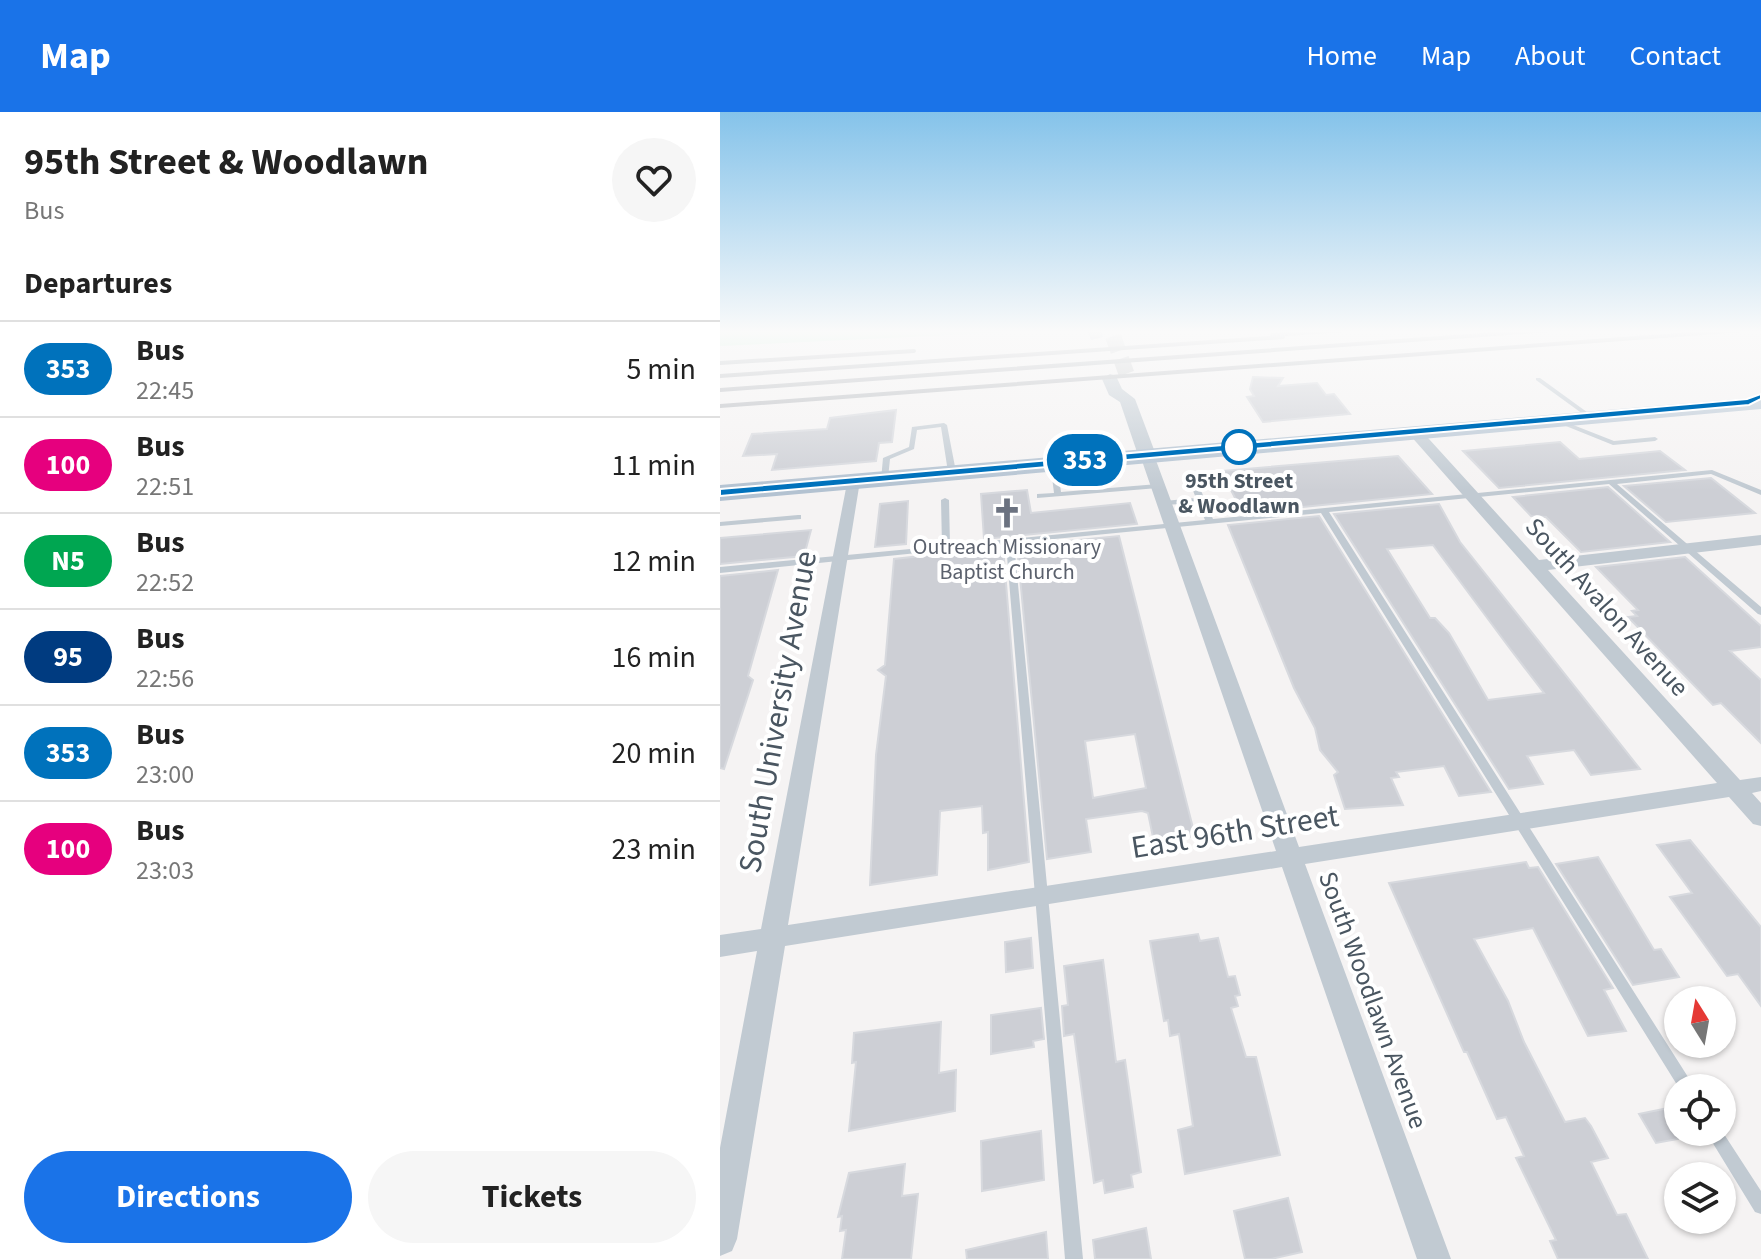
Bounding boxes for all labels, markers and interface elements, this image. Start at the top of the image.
text: Map [40,29,111,83]
text: Home [1306,36,1377,76]
text: Map [1421,36,1471,76]
text: About [1515,36,1586,76]
text: Contact [1630,36,1721,76]
text: 95th Street & Woodlawn [24,135,428,189]
button: heart [612,138,696,222]
text: Bus [24,192,64,229]
text: Departures [24,262,172,305]
text: Bus [136,329,184,372]
text: 5 min [626,348,696,391]
text: 353 [46,349,90,389]
text: 22:45 [136,372,194,409]
text: Bus [136,425,184,468]
marker: 95th Street & Woodlawn [1222,430,1256,464]
line badge: 353 [1039,434,1131,486]
text: 353 [1063,440,1107,480]
text: 11 min [612,444,696,487]
text: 100 [46,445,90,485]
place label: 95th Street & Woodlawn [1178,465,1300,522]
text: 22:51 [136,468,194,505]
church icon: Outreach Missionary Baptist Church [990,496,1024,530]
street label: South Avalon Avenue [1517,509,1697,705]
text: Bus [136,521,184,564]
place label: Outreach Missionary Baptist Church [913,531,1102,588]
text: 12 min [612,540,696,583]
text: N5 [51,541,85,581]
street label: South University Avenue [727,547,829,877]
text: 22:52 [136,564,194,601]
text: Bus [136,617,184,660]
text: 16 min [612,636,696,679]
text: 95 [53,637,83,677]
text: 22:56 [136,660,194,697]
text: Bus [136,713,184,756]
text: 20 min [612,732,696,775]
text: 353 [46,733,90,773]
text: 23:00 [136,756,194,793]
street label: East 96th Street [1128,793,1342,871]
text: Bus [136,809,184,852]
text: 23 min [612,828,696,871]
text: 100 [46,829,90,869]
text: 23:03 [136,852,194,889]
street label: South Woodlawn Avenue [1309,866,1437,1134]
north arrow [1664,986,1736,1058]
map controls [1664,986,1736,1234]
button: locate [1664,1074,1736,1146]
button: Directions [24,1151,352,1243]
button: Tickets [368,1151,696,1243]
button: layers [1664,1162,1736,1234]

